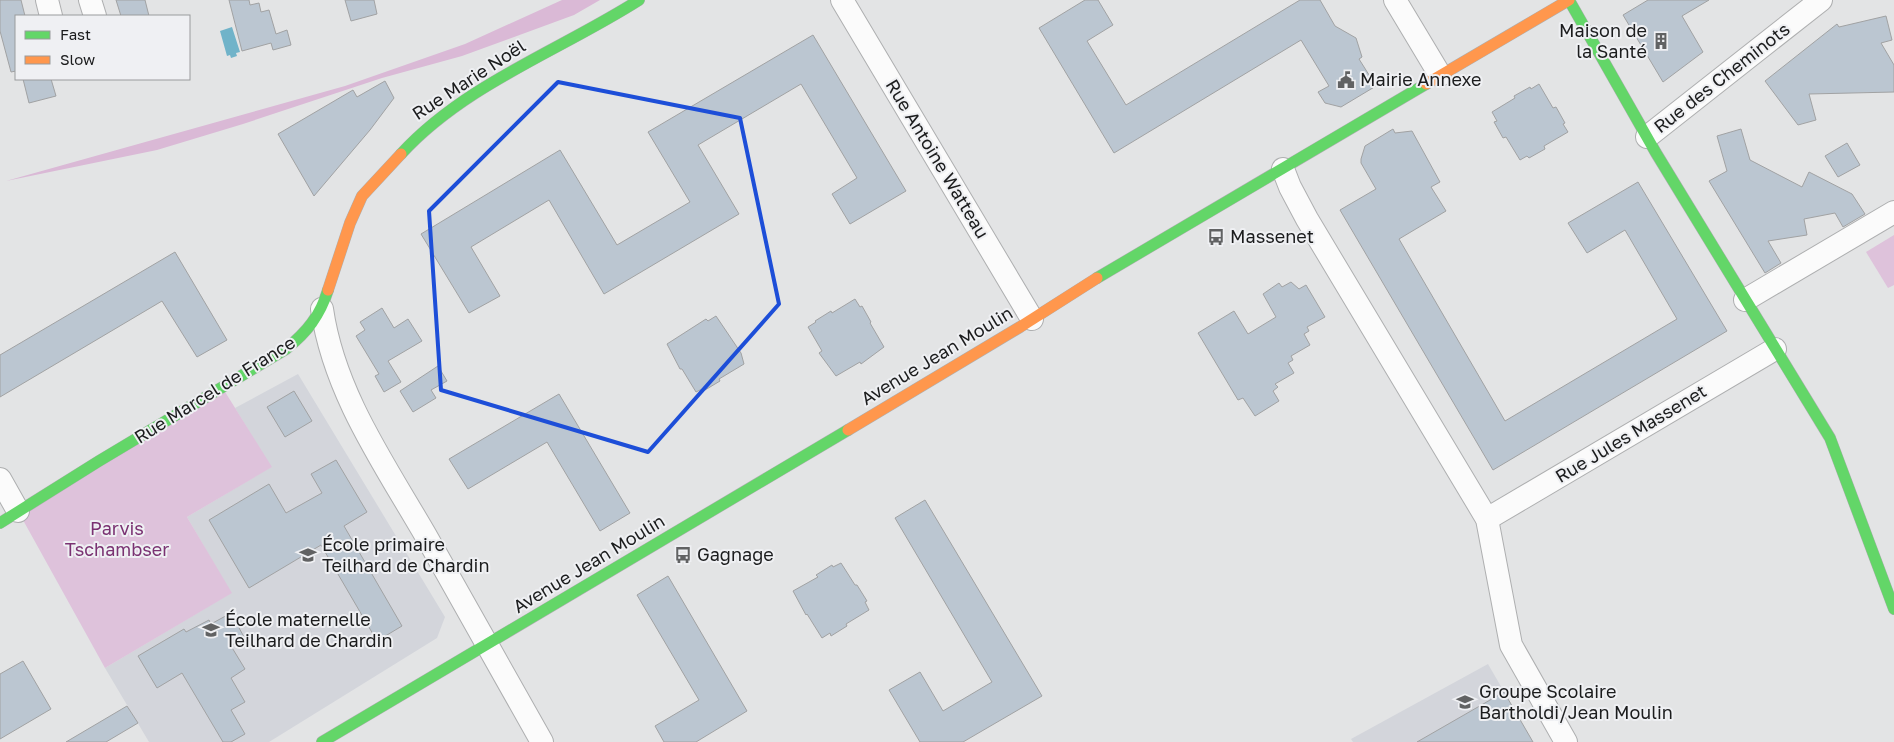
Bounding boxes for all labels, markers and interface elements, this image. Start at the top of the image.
legend [15,15,190,80]
street label: Rue des Cheminots [1649,17,1794,137]
place label: Maison de la Santé [1559,19,1647,62]
text: Fast [60,25,91,43]
building icon: Maison de la Santé [1651,31,1671,51]
street label: Rue Marie Noël [408,34,530,124]
text: Slow [60,50,95,68]
place label: Mairie Annexe [1360,68,1482,90]
public building icon: Mairie Annexe [1336,70,1356,90]
street label: Rue Antoine Watteau [882,75,994,242]
place label: Massenet [1230,225,1314,247]
bus stop icon: Massenet [1206,227,1226,247]
street label: Avenue Jean Moulin [857,301,1016,409]
street label: Rue Marcel de France [130,331,299,448]
street label: Rue Jules Massenet [1551,379,1710,487]
street label: Avenue Jean Moulin [509,509,668,617]
park label: Parvis Tschambser [65,517,169,560]
place label: École primaire Teilhard de Chardin [322,533,490,576]
place label: Gagnage [697,543,774,565]
school or university icon: École primaire Teilhard de Chardin [298,545,318,565]
bus stop icon: Gagnage [673,545,693,565]
place label: École maternelle Teilhard de Chardin [225,608,393,651]
school or university icon: École maternelle Teilhard de Chardin [201,620,221,640]
place label: Groupe Scolaire Bartholdi/Jean Moulin [1479,680,1673,723]
school or university icon: Groupe Scolaire Bartholdi/Jean Moulin [1455,692,1475,712]

